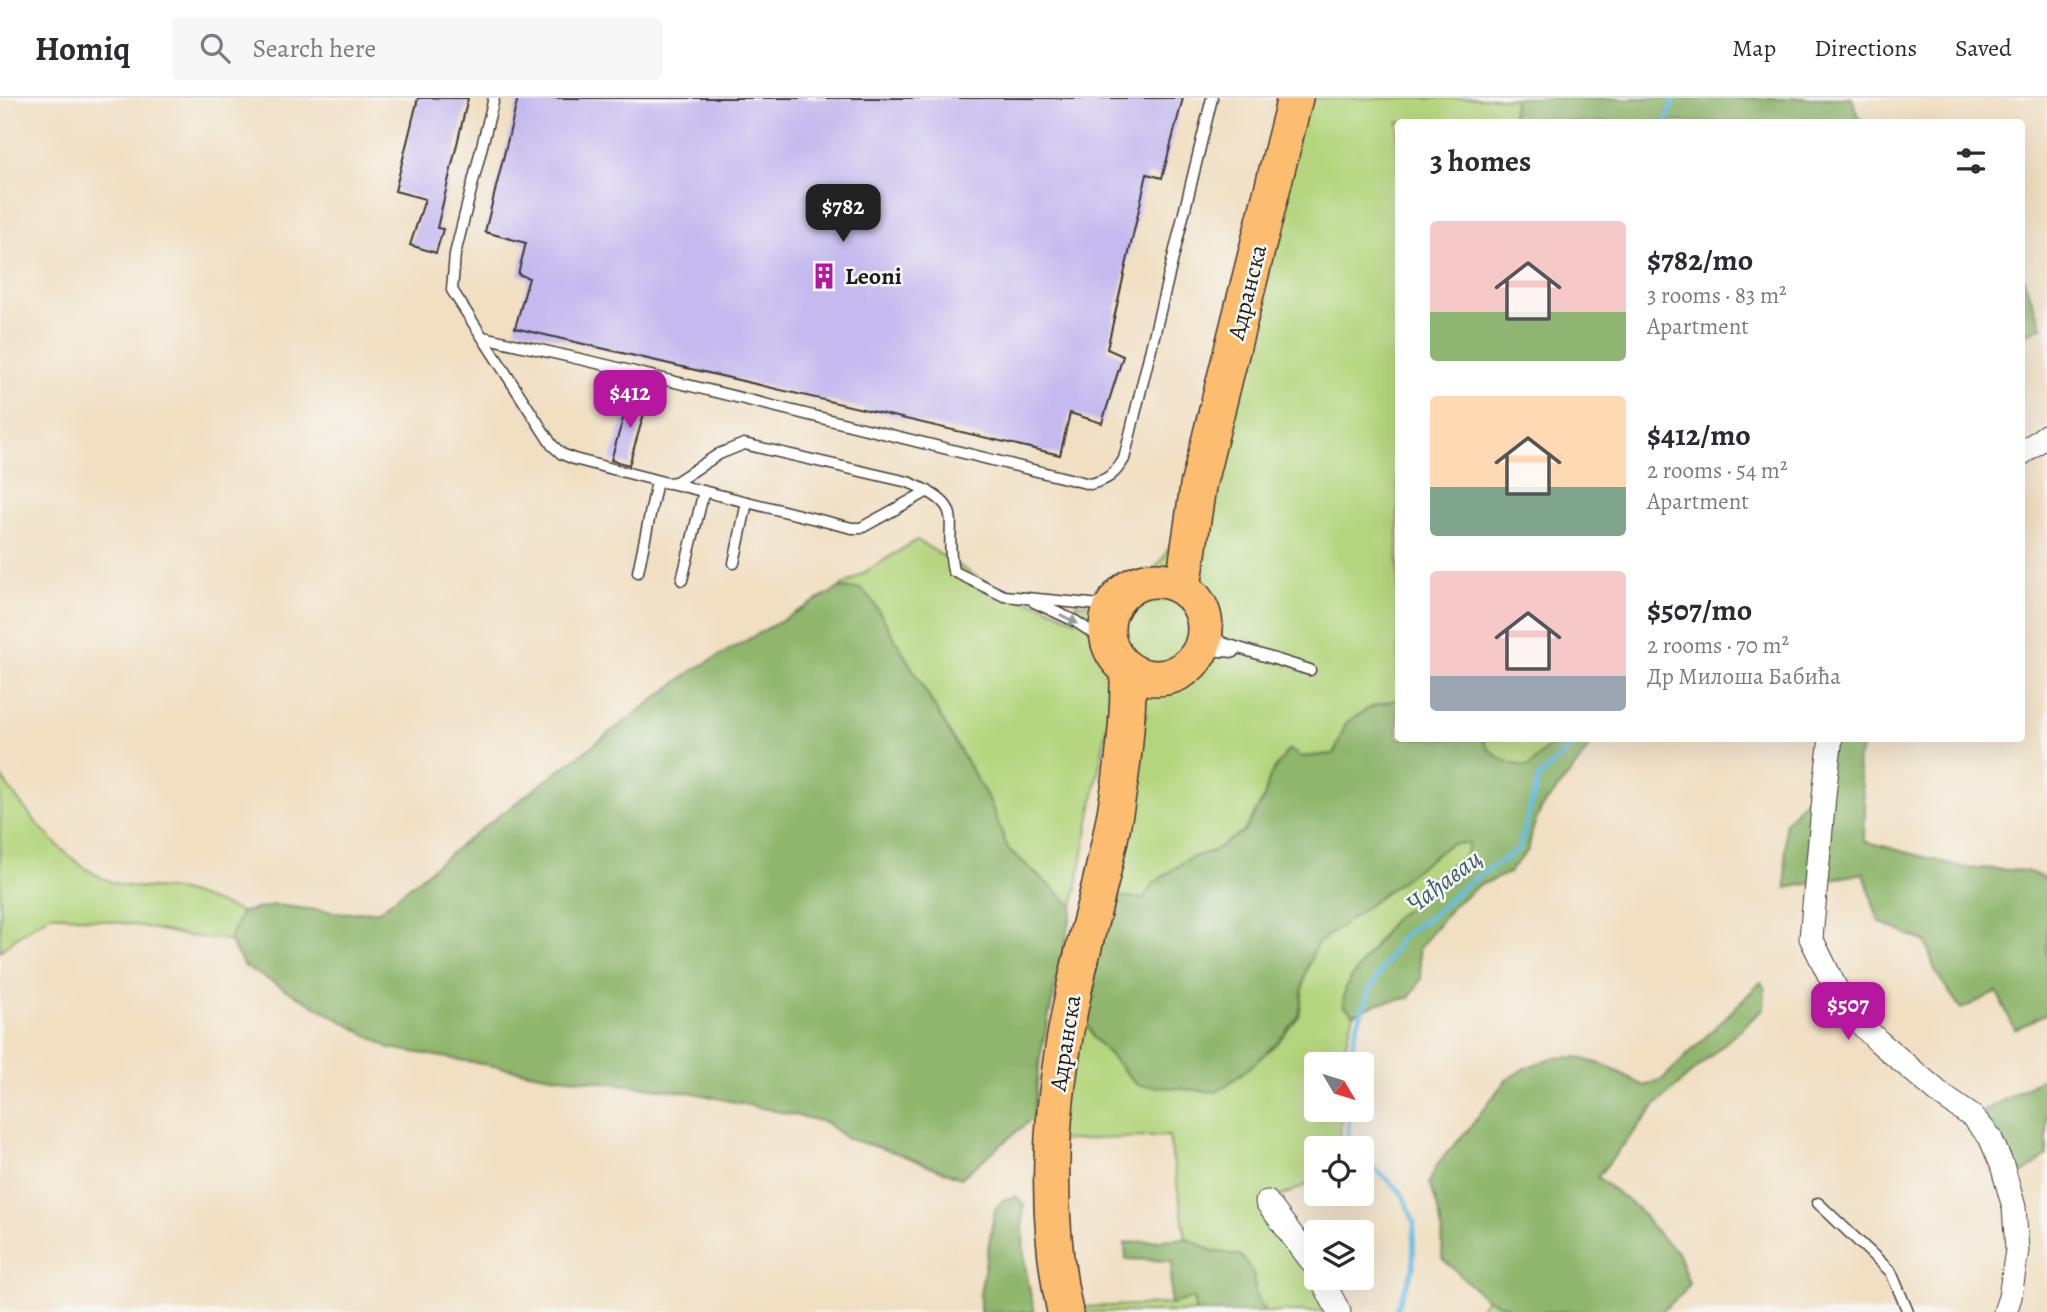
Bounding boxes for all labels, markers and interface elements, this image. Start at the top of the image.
search box [172,17,662,80]
text: Homiq [35,26,130,71]
icon: search [196,29,234,67]
text: Search here [252,31,376,66]
text: Map [1732,32,1776,64]
text: Directions [1814,32,1917,64]
text: Saved [1955,32,2012,64]
text: 3 homes [1430,141,1531,181]
icon: filters [1952,142,1990,180]
pin: $782 [802,184,884,244]
text: $782 [822,191,864,222]
text: $782/mo [1647,240,1753,280]
street label: Адранска [1220,241,1274,344]
icon: home [1486,249,1570,333]
place label: Leoni [845,260,902,292]
building icon: Leoni [809,261,839,291]
text: 3 rooms · 83 m² [1647,280,1787,311]
text: Apartment [1647,311,1749,342]
pin: $412 [589,370,671,430]
text: $412 [610,377,650,408]
text: $412/mo [1647,415,1751,455]
icon: home [1486,424,1570,508]
text: 2 rooms · 54 m² [1647,455,1788,486]
text: Apartment [1647,486,1749,517]
text: $507/mo [1647,590,1752,630]
icon: home [1486,599,1570,683]
one-way arrow [1059,613,1079,624]
text: 2 rooms · 70 m² [1647,630,1789,661]
text: Др Милоша Бабића [1647,661,1841,692]
water label: Чађавац [1399,841,1489,921]
pin: $507 [1807,982,1889,1042]
text: $507 [1827,989,1869,1020]
street label: Адранска [1041,993,1088,1094]
north arrow [1304,1052,1374,1122]
map controls [1304,1052,1374,1290]
button: locate [1304,1136,1374,1206]
button: layers [1304,1220,1374,1290]

